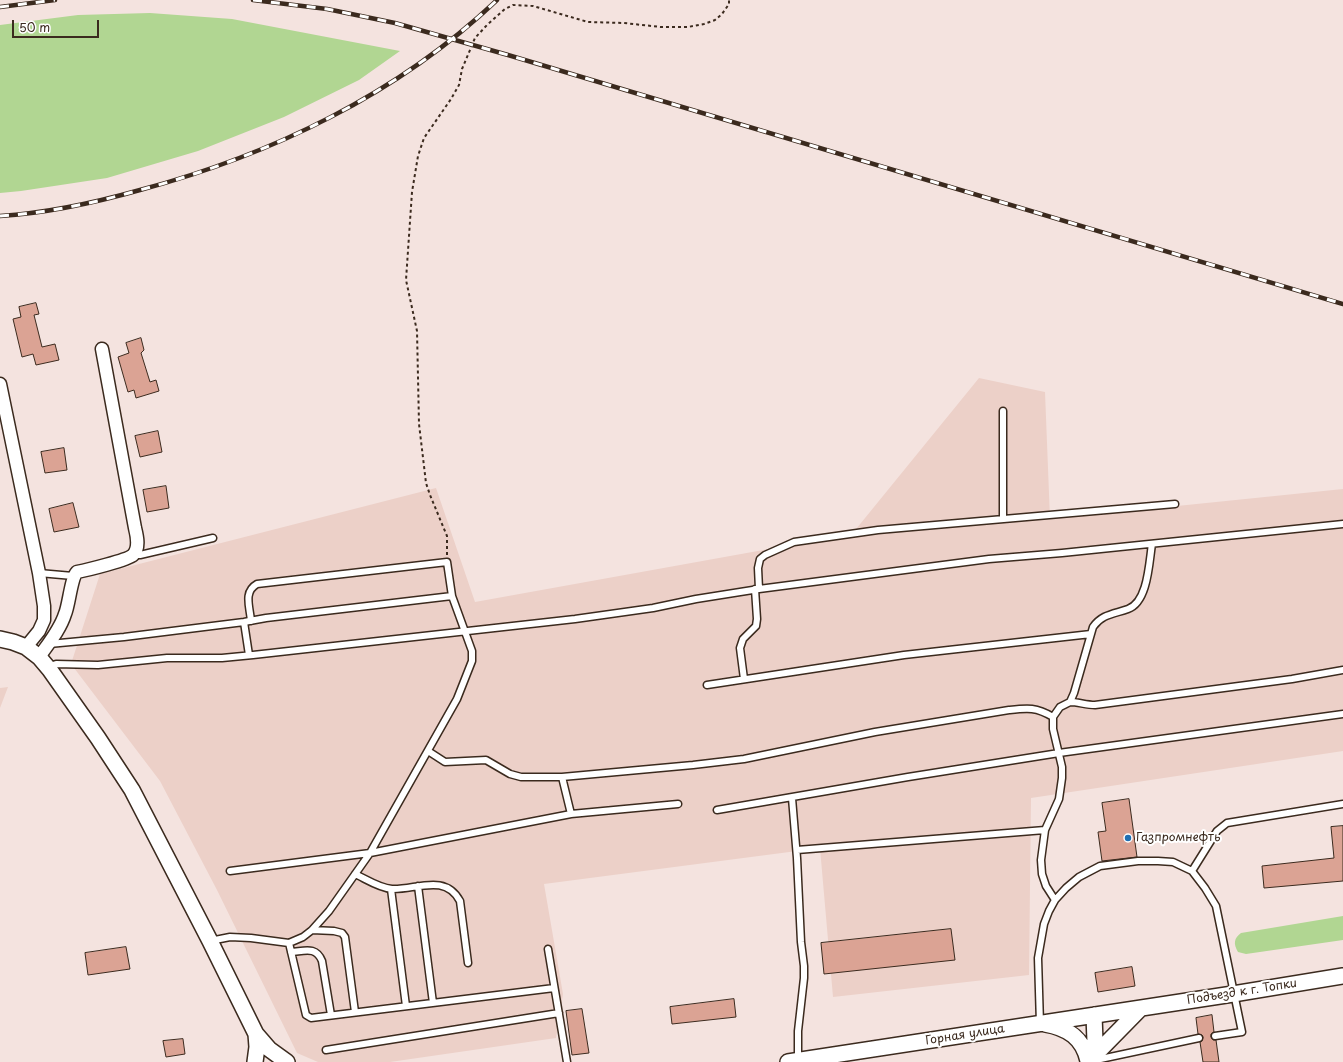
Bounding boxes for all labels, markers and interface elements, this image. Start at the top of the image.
scale bar [14,12,101,38]
text: 50 m [19,18,50,36]
place label: Газпромнефть [1136,831,1220,845]
marker: Газпромнефть [1123,833,1133,843]
street label: Подъезд к г. Топки [1186,976,1298,1008]
street label: Горная улица [924,1022,1006,1048]

